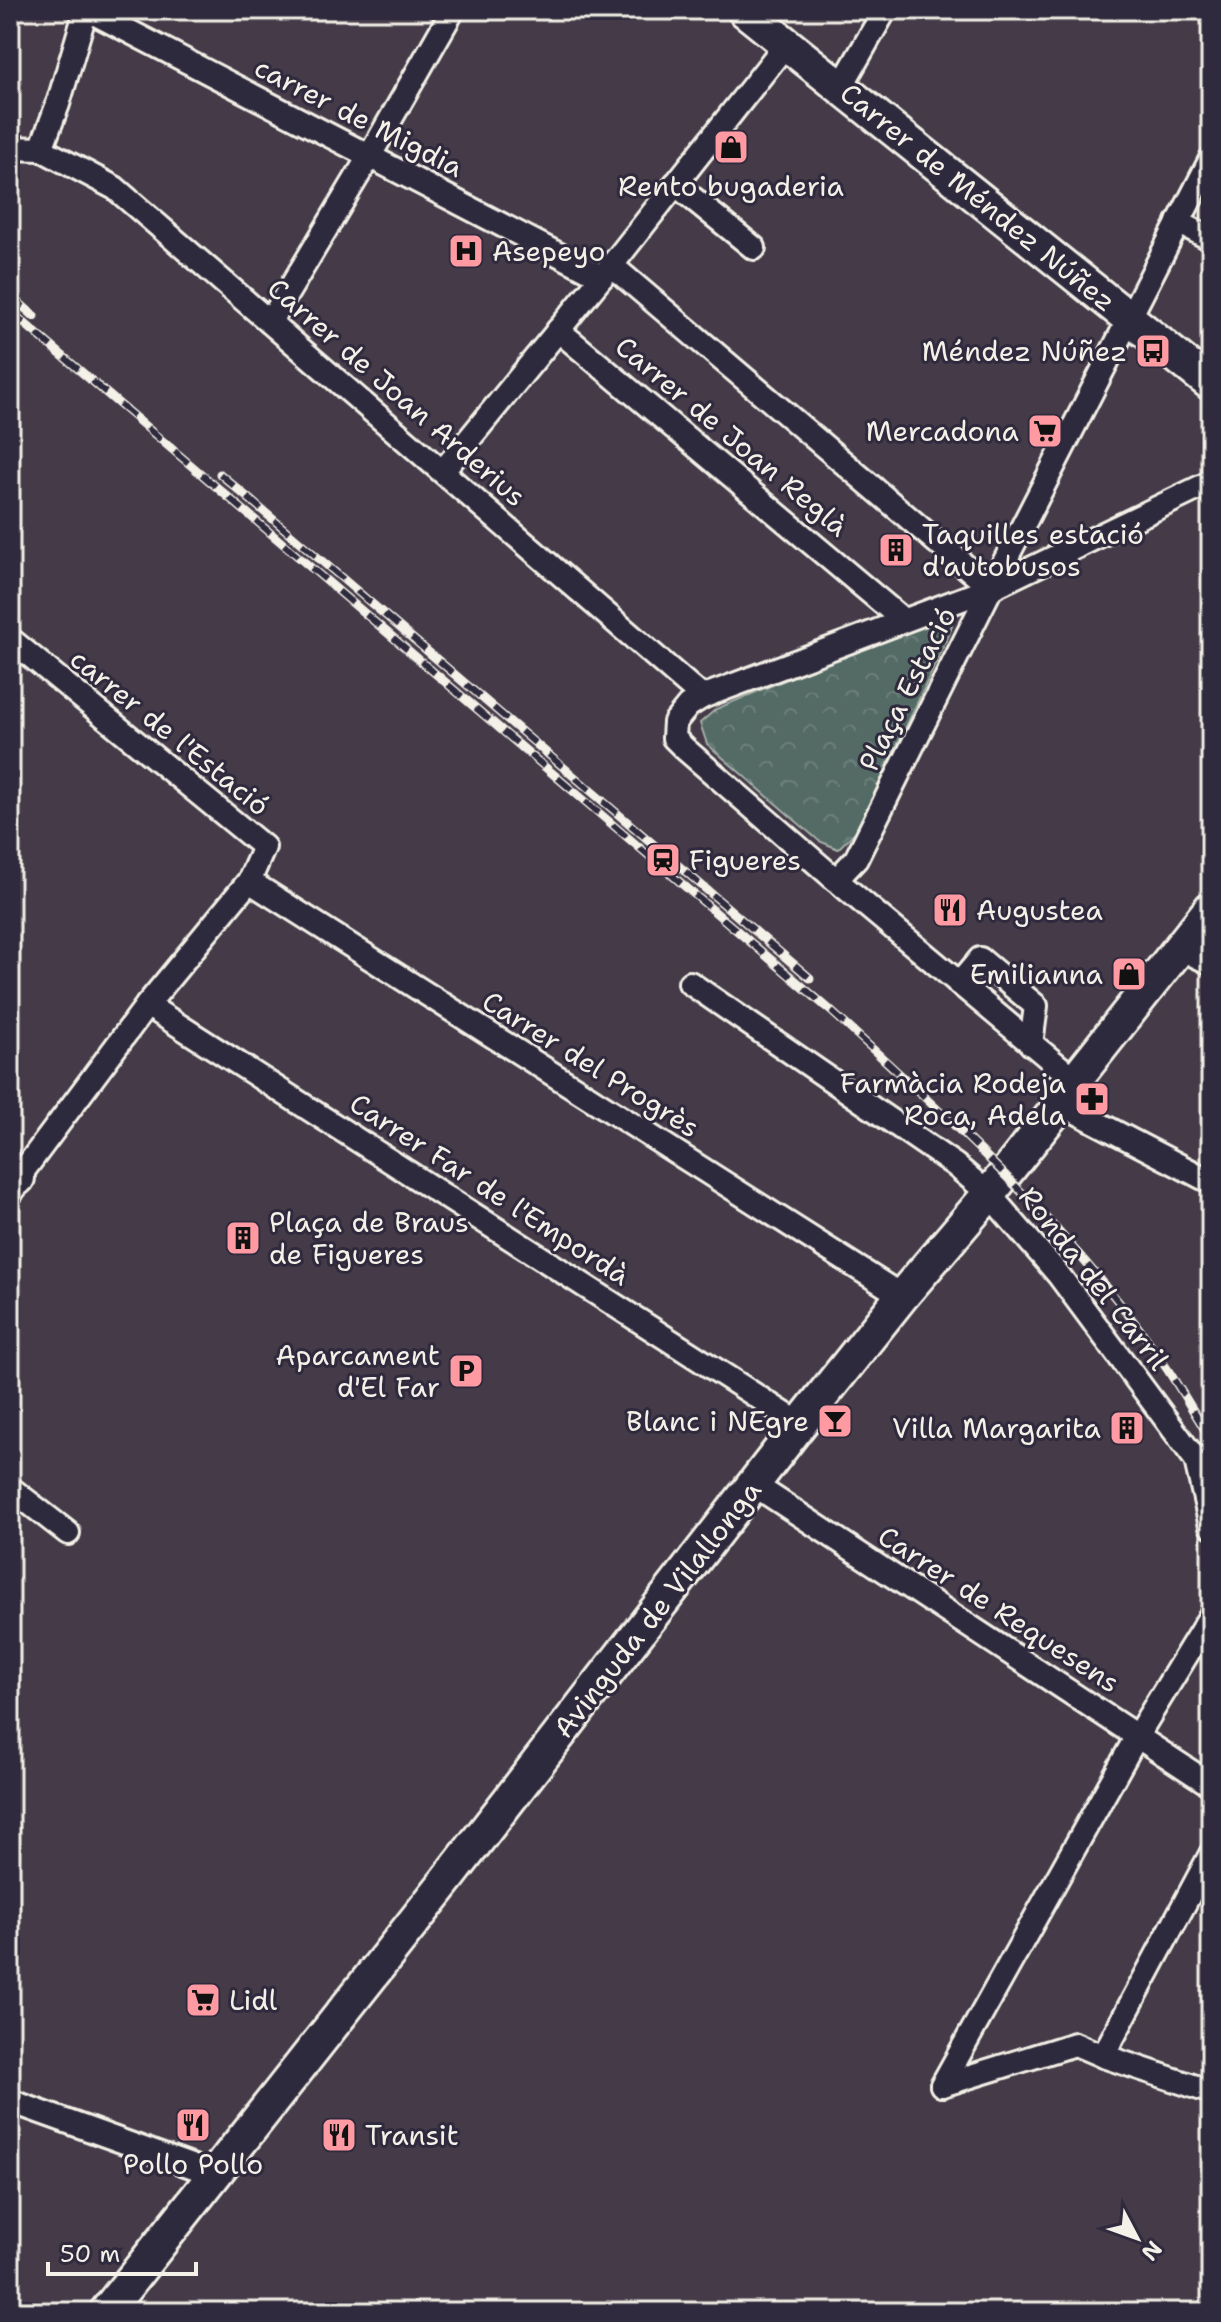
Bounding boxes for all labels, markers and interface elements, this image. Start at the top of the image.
street label: carrer de Migdia [248,48,470,186]
street label: Carrer de Méndez Núñez [832,74,1124,320]
shop icon: Rento bugaderia [712,128,750,166]
place label: Rento bugaderia [618,167,844,205]
hospital icon: Asepeyo [447,232,485,270]
place label: Asepeyo [492,232,605,270]
street label: Carrer de Joan Arderius [260,269,534,515]
street label: Carrer de Joan Reglà [607,327,857,545]
place label: Méndez Núñez [922,332,1127,370]
bus stop icon: Méndez Núñez [1134,332,1172,370]
place label: Mercadona [866,412,1019,450]
supermarket icon: Mercadona [1026,412,1064,450]
place label: Taquilles estació d'autobusos [922,515,1144,585]
building icon: Taquilles estació d'autobusos [877,531,915,569]
street label: Plaça Estació [849,600,965,778]
street label: carrer de l'Estació [62,640,278,824]
station icon: Figueres [644,841,682,879]
place label: Figueres [689,841,801,879]
restaurant icon: Augustea [931,891,969,929]
place label: Augustea [976,891,1103,929]
place label: Emilianna [970,955,1103,993]
shop icon: Emilianna [1110,955,1148,993]
street label: Carrer del Progrès [475,982,707,1146]
place label: Farmàcia Rodeja Roca, Adela [840,1064,1066,1134]
pharmacy icon: Farmàcia Rodeja Roca, Adela [1073,1080,1111,1118]
street label: Carrer Far de l'Empordà [342,1084,638,1294]
street label: Ronda del Carril [1010,1178,1178,1378]
place label: Plaça de Braus de Figueres [269,1203,469,1273]
building icon: Plaça de Braus de Figueres [224,1219,262,1257]
place label: Aparcament d'El Far [275,1336,440,1406]
parking icon: Aparcament d'El Far [447,1352,485,1390]
place label: Blanc i NEgre [626,1402,809,1440]
bar icon: Blanc i NEgre [816,1402,854,1440]
place label: Villa Margarita [892,1409,1101,1447]
building icon: Villa Margarita [1108,1409,1146,1447]
street label: Avinguda de Vilallonga [544,1472,770,1746]
street label: Carrer de Requesens [871,1517,1127,1701]
supermarket icon: Lidl [184,1981,222,2019]
place label: Lidl [229,1981,278,2019]
restaurant icon: Pollo Pollo [174,2106,212,2144]
restaurant icon: Transit [320,2116,358,2154]
place label: Transit [365,2116,459,2154]
place label: Pollo Pollo [123,2145,263,2183]
north arrow [1097,2198,1177,2278]
scale bar [48,2226,196,2276]
text: N [1135,2235,1168,2267]
text: 50 m [60,2238,120,2270]

